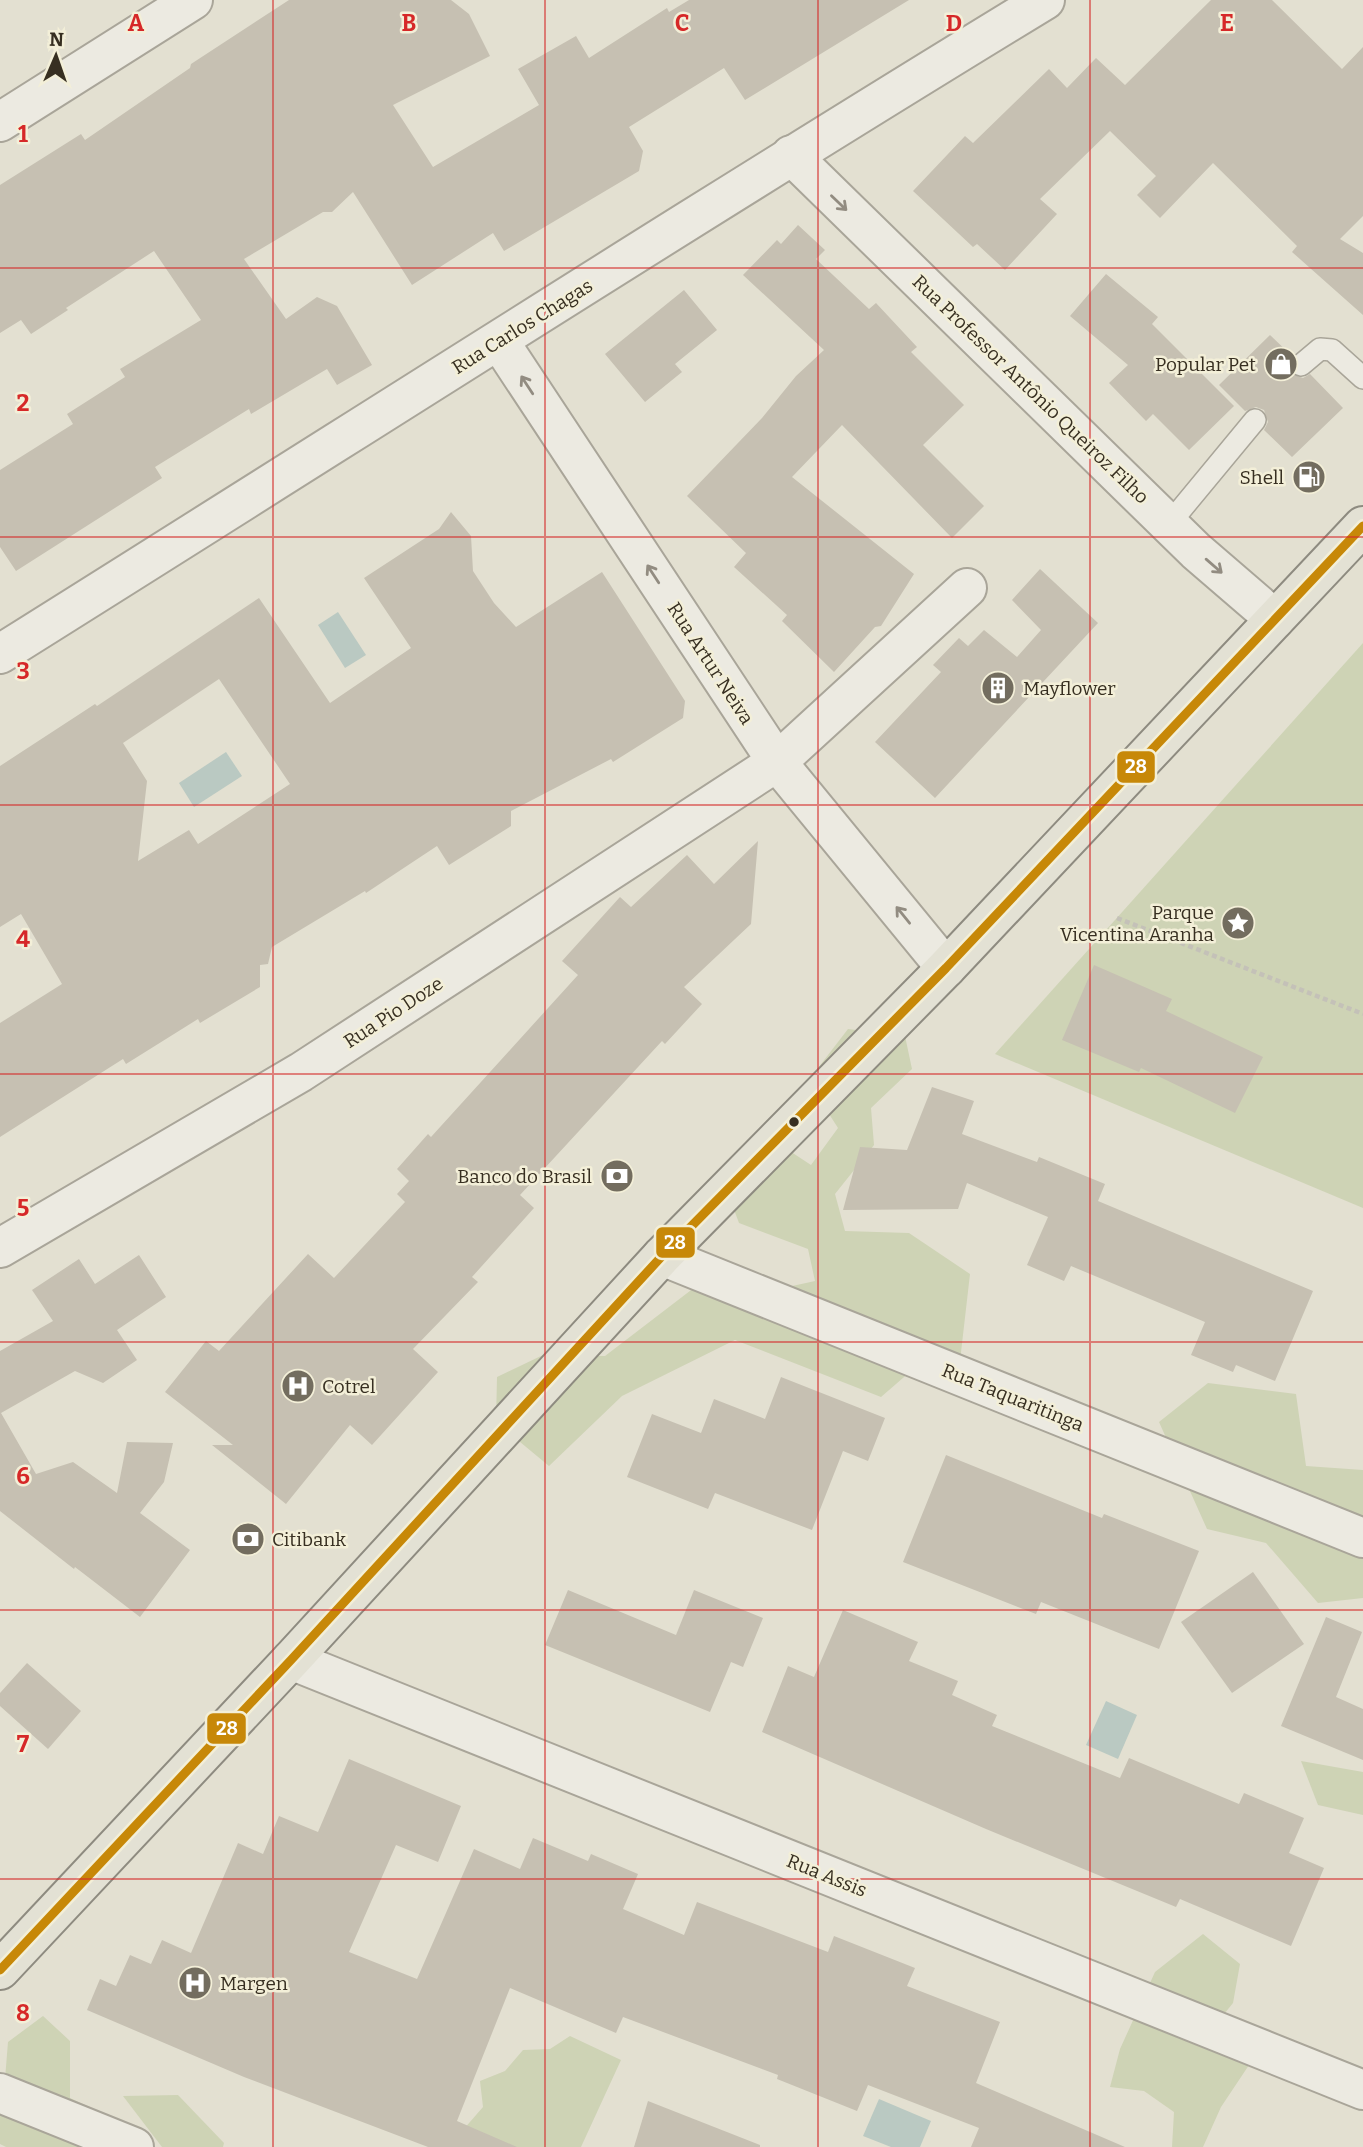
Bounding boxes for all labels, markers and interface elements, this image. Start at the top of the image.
text: A [128,9,145,37]
text: B [402,9,416,37]
text: C [675,9,689,37]
text: D [946,9,962,37]
text: E [1220,9,1234,37]
north arrow [21,21,91,91]
text: N [49,28,65,51]
text: 1 [18,120,28,148]
one-way arrow [831,194,848,211]
street label: Rua Professor Antônio Queiroz Filho [908,270,1154,509]
street label: Rua Carlos Chagas [448,274,597,379]
shop icon: Popular Pet [1262,345,1300,383]
place label: Popular Pet [1155,353,1256,376]
one-way arrow [520,375,534,395]
text: 2 [17,389,30,417]
fuel station icon: Shell [1290,458,1328,496]
place label: Shell [1239,466,1284,489]
one-way arrow [1205,558,1223,574]
one-way arrow [646,565,660,585]
street label: Rua Artur Neiva [663,598,759,729]
text: 3 [16,657,30,685]
building icon: Mayflower [979,669,1017,707]
place label: Mayflower [1023,677,1116,700]
line badge: 28 [1116,750,1156,784]
text: 28 [1125,755,1147,778]
place label: Parque Vicentina Aranha [1060,901,1215,946]
place icon: Parque Vicentina Aranha [1219,904,1257,942]
one-way arrow [895,907,911,925]
text: 4 [16,925,30,953]
street label: Rua Pio Doze [339,972,447,1053]
unlabelled marker [787,1115,801,1129]
bank icon: Banco do Brasil [598,1157,636,1195]
place label: Banco do Brasil [457,1165,592,1188]
text: 5 [17,1194,29,1222]
line badge: 28 [655,1226,696,1259]
text: 28 [664,1231,686,1254]
street label: Rua Taquaritinga [939,1359,1088,1437]
hospital icon: Cotrel [279,1367,317,1405]
place label: Cotrel [322,1375,375,1398]
text: 6 [16,1462,30,1490]
bank icon: Citibank [229,1520,267,1558]
place label: Citibank [272,1528,346,1551]
line badge: 28 [206,1712,247,1745]
text: 28 [216,1717,238,1740]
text: 7 [17,1730,30,1758]
street label: Rua Assis [783,1849,870,1902]
hospital icon: Margen [176,1964,214,2002]
place label: Margen [220,1972,288,1995]
text: 8 [16,1999,30,2027]

